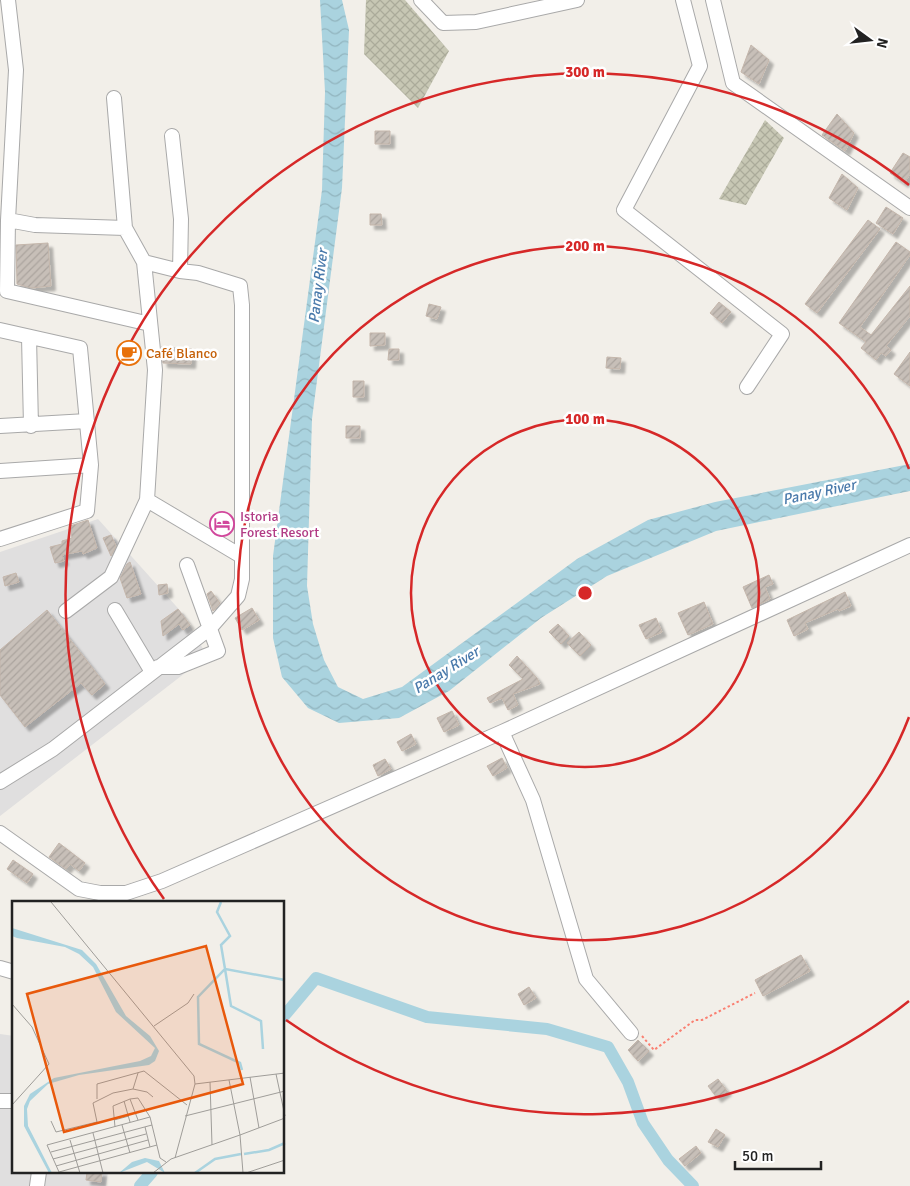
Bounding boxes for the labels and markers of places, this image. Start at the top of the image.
cafe icon: Café Blanco [116,340,142,366]
place label: Café Blanco [146,345,217,362]
place label: Istoria Forest Resort [240,508,319,541]
hotel icon: Istoria Forest Resort [209,511,235,537]
centre of rings [576,584,594,602]

